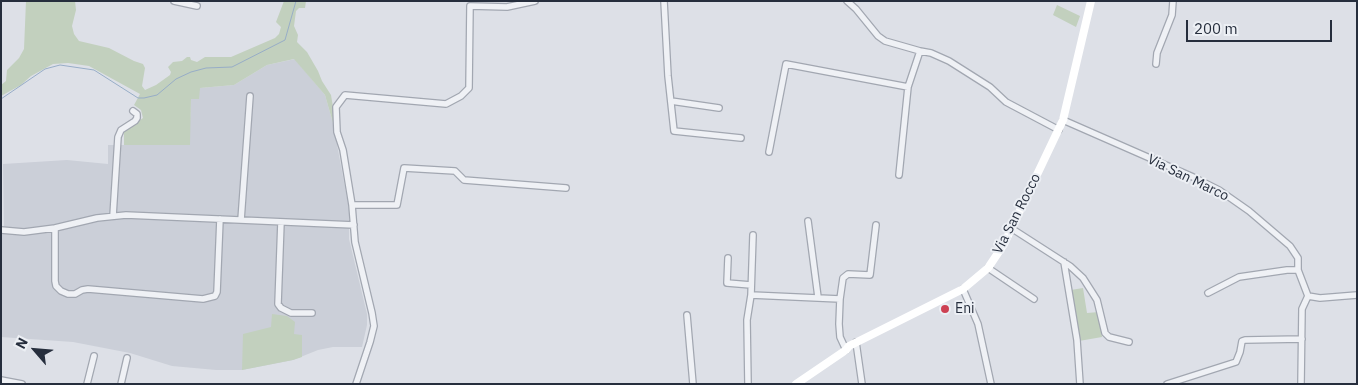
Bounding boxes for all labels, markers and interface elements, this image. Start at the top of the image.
scale bar [1188,10,1334,42]
text: 200 m [1194,19,1238,38]
street label: Via San Marco [1145,151,1231,205]
street label: Via San Rocco [990,171,1044,257]
place label: Eni [955,301,975,317]
marker: Eni [939,303,951,315]
north arrow [10,325,60,375]
text: N [11,335,32,352]

